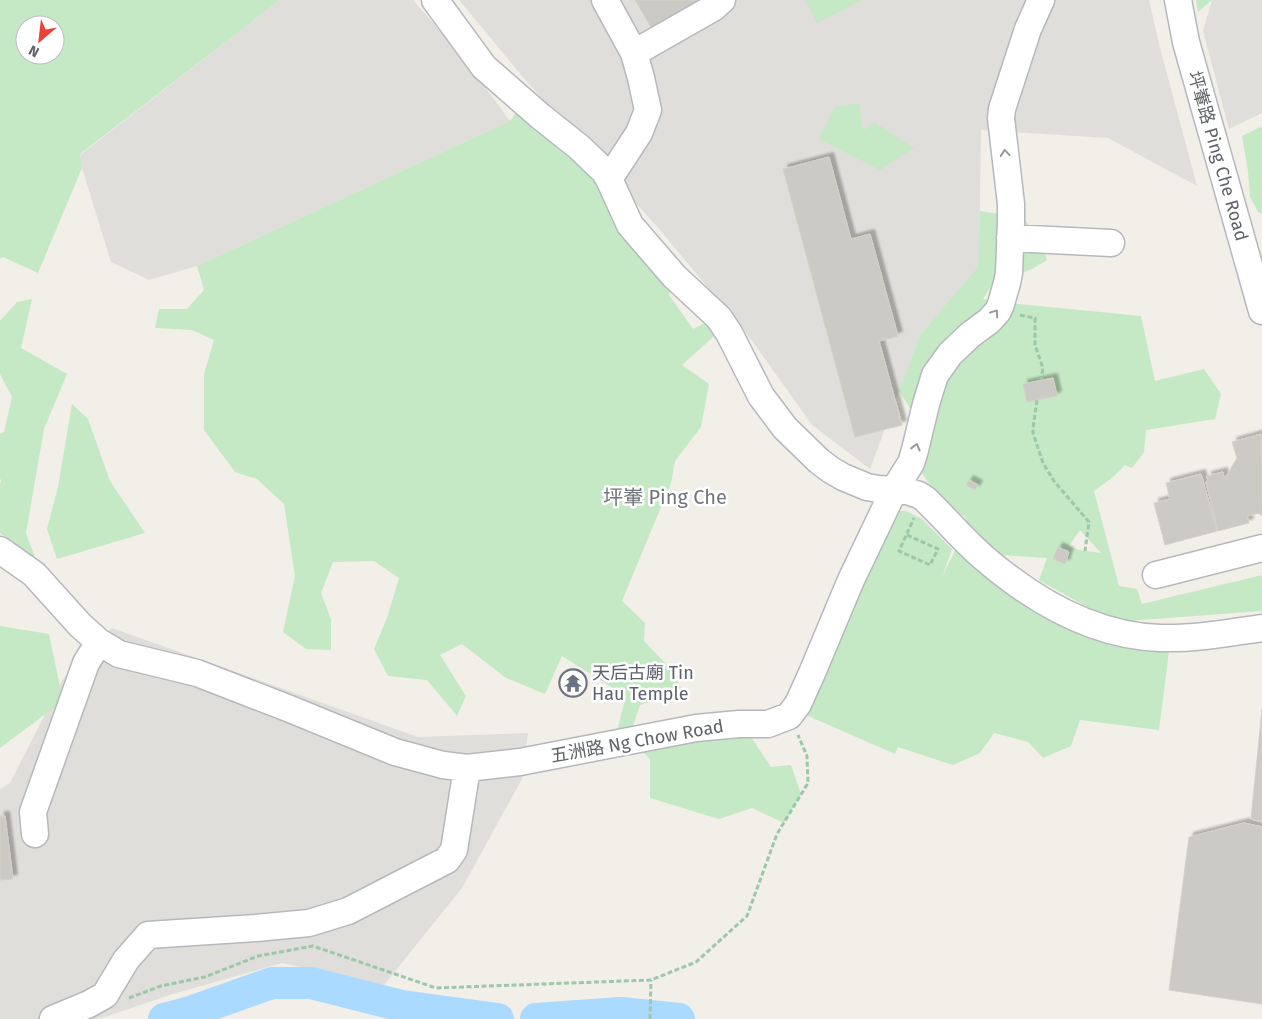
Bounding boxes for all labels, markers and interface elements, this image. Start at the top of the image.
north arrow [15,15,65,65]
text: N [26,41,42,61]
street label: 坪輋路 Ping Che Road [1183,69,1253,243]
one-way arrow [1000,149,1011,157]
one-way arrow [989,309,999,318]
one-way arrow [910,443,921,452]
district label: 坪輋 Ping Che [603,485,727,509]
place label: 天后古廟 Tin Hau Temple [592,662,694,705]
temple icon: 天后古廟 Tin Hau Temple [558,668,588,698]
street label: 五洲路 Ng Chow Road [549,715,725,767]

